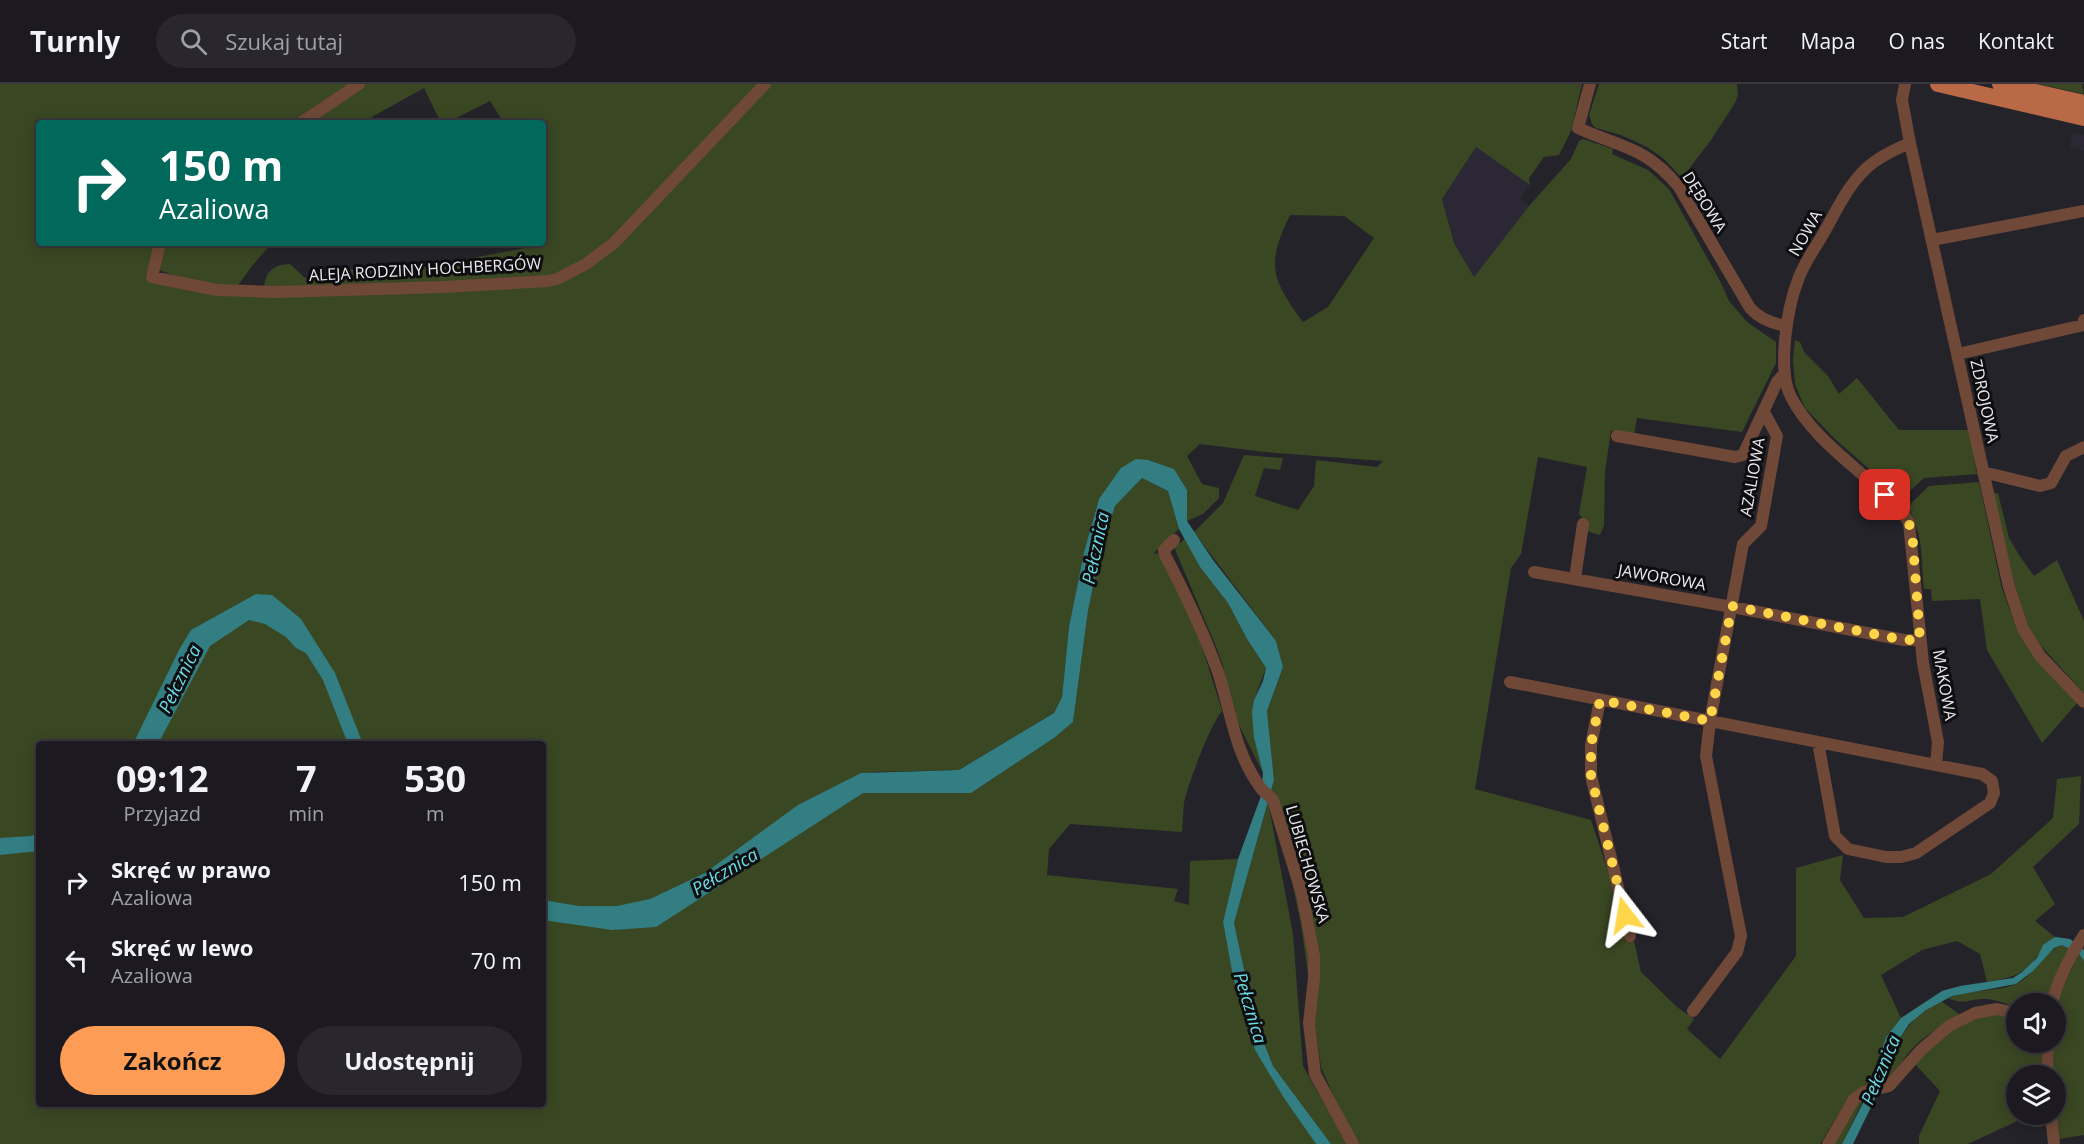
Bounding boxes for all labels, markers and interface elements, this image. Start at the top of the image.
search box [156,14,576,68]
text: Turnly [30,22,120,60]
icon: search [177,25,210,58]
text: Szukaj tutaj [225,26,343,56]
text: Start [1721,27,1768,55]
text: Mapa [1801,27,1856,55]
text: O nas [1889,27,1945,55]
text: Kontakt [1978,27,2054,55]
text: 150 m [159,136,283,193]
icon: right [60,144,138,222]
street label: DĘBOWA [1678,167,1733,237]
text: Azaliowa [159,190,270,227]
street label: NOWA [1783,205,1827,260]
street label: ALEJA RODZINY HOCHBERGÓW [308,252,542,286]
street label: ZDROJOWA [1965,357,2005,446]
street label: AZALIOWA [1734,435,1770,518]
pin [1859,469,1910,520]
icon: arrive [1868,478,1901,511]
water label: Pełcznica [1076,510,1114,586]
street label: JAWOROWA [1614,558,1709,596]
water label: Pełcznica [152,640,206,717]
street label: MAKOWA [1928,648,1962,723]
text: 09:12 [116,754,209,803]
text: 7 [296,754,317,803]
text: 530 [404,754,466,803]
text: Przyjazd [124,800,201,827]
text: min [288,800,324,827]
text: m [426,800,444,827]
street label: LUBIECHOWSKA [1281,803,1336,926]
water label: Pełcznica [687,842,762,900]
text: Skręć w prawo [111,854,271,884]
icon: right [60,866,93,899]
text: 150 m [458,867,522,897]
position arrow [1593,883,1657,947]
text: Azaliowa [111,884,193,911]
text: Skręć w lewo [111,932,253,962]
icon: left [60,944,93,977]
text: 70 m [471,945,522,975]
text: Azaliowa [111,962,193,989]
water label: Pełcznica [1229,969,1273,1046]
map controls [2006,993,2066,1125]
button: sound [2006,993,2066,1053]
button: Zakończ [60,1026,285,1095]
button: Udostępnij [297,1026,522,1095]
water label: Pełcznica [1855,1031,1905,1108]
button: layers [2006,1065,2066,1125]

